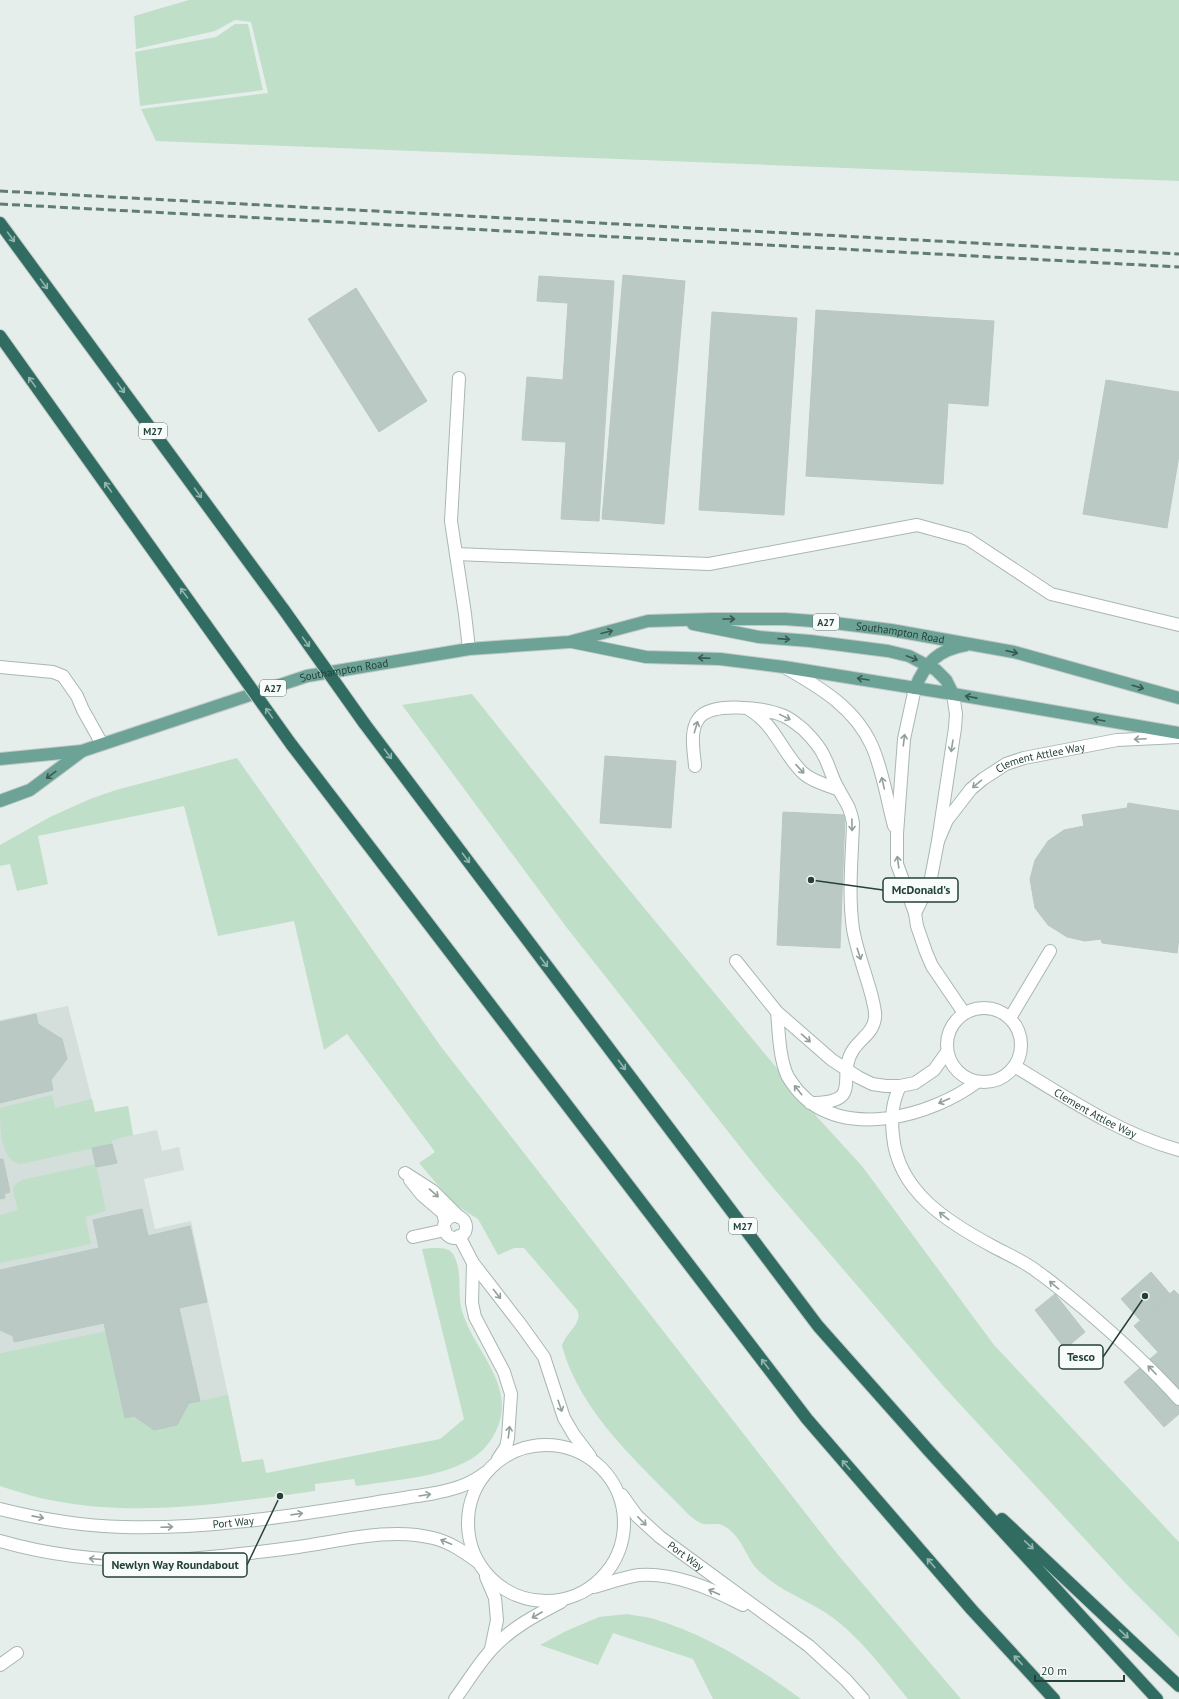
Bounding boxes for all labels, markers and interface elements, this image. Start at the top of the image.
one-way arrow [7,232,15,243]
one-way arrow [40,278,49,289]
one-way arrow [28,376,37,387]
one-way arrow [117,383,125,394]
road number: M27 [139,423,167,439]
one-way arrow [104,482,112,493]
one-way arrow [194,488,202,499]
one-way arrow [180,588,188,599]
road number: A27 [813,614,839,630]
one-way arrow [722,615,735,623]
street label: Southampton Road [855,619,946,646]
one-way arrow [600,628,613,636]
one-way arrow [777,635,790,642]
one-way arrow [302,636,310,647]
one-way arrow [1005,648,1018,656]
one-way arrow [905,654,917,662]
one-way arrow [698,655,711,662]
street label: Southampton Road [298,656,389,685]
one-way arrow [856,675,869,683]
road number: A27 [260,680,286,696]
one-way arrow [1131,684,1144,691]
one-way arrow [965,693,978,701]
one-way arrow [265,707,273,718]
one-way arrow [779,714,791,721]
one-way arrow [1093,715,1106,723]
one-way arrow [693,721,700,734]
one-way arrow [900,734,908,747]
one-way arrow [1134,736,1147,743]
one-way arrow [948,739,956,752]
street label: Clement Attlee Way [993,739,1087,776]
one-way arrow [384,748,392,759]
one-way arrow [795,764,805,774]
one-way arrow [46,771,57,779]
one-way arrow [879,777,887,790]
one-way arrow [971,779,982,788]
one-way arrow [849,818,856,831]
one-way arrow [462,852,470,863]
one-way arrow [894,856,902,869]
callout: McDonald's [883,878,958,902]
text: McDonald's [892,882,950,897]
one-way arrow [856,948,864,960]
one-way arrow [540,956,548,967]
one-way arrow [801,1033,811,1043]
one-way arrow [618,1060,627,1071]
one-way arrow [793,1085,802,1095]
street label: Clement Attlee Way [1052,1085,1140,1142]
one-way arrow [938,1098,950,1106]
one-way arrow [429,1188,439,1197]
one-way arrow [939,1212,950,1221]
road number: M27 [729,1218,757,1234]
one-way arrow [1049,1281,1060,1289]
one-way arrow [493,1289,501,1300]
callout: Tesco [1059,1345,1103,1369]
text: Tesco [1067,1349,1095,1364]
one-way arrow [760,1358,769,1369]
one-way arrow [1147,1365,1157,1375]
one-way arrow [556,1399,564,1411]
one-way arrow [505,1426,513,1439]
one-way arrow [842,1459,851,1470]
one-way arrow [418,1491,431,1499]
one-way arrow [290,1510,303,1518]
one-way arrow [31,1513,44,1521]
street label: Port Way [212,1513,256,1531]
one-way arrow [637,1516,647,1526]
one-way arrow [160,1523,173,1531]
one-way arrow [440,1538,452,1545]
street label: Port Way [665,1538,707,1574]
one-way arrow [1024,1540,1034,1550]
callout: Newlyn Way Roundabout [103,1553,247,1577]
one-way arrow [89,1555,102,1562]
text: Newlyn Way Roundabout [111,1557,239,1572]
one-way arrow [927,1558,936,1568]
one-way arrow [708,1587,720,1595]
one-way arrow [531,1611,543,1619]
one-way arrow [1119,1629,1129,1639]
one-way arrow [1013,1655,1023,1665]
scale bar [1035,1657,1124,1683]
text: 20 m [1041,1663,1067,1678]

